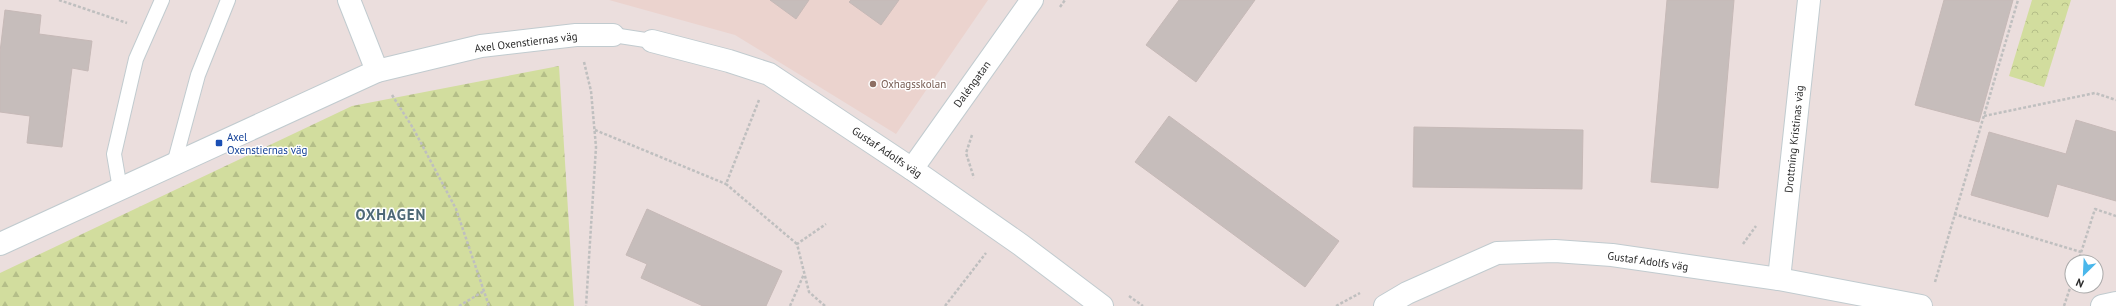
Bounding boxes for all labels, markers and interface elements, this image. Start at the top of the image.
street label: Axel Oxenstiernas väg [474,29,578,55]
street label: Daléngatan [950,58,994,110]
place label: Oxhagsskolan [881,77,946,91]
marker: Oxhagsskolan [868,79,878,89]
street label: Drottning Kristinas väg [1781,84,1807,193]
street label: Gustaf Adolfs väg [849,123,925,181]
place label: Axel Oxenstiernas väg [227,130,307,157]
marker: Axel Oxenstiernas väg [214,138,224,148]
district label: OXHAGEN [356,205,426,224]
street label: Gustaf Adolfs väg [1607,248,1689,274]
north arrow [2064,254,2104,294]
text: N [2074,275,2086,291]

